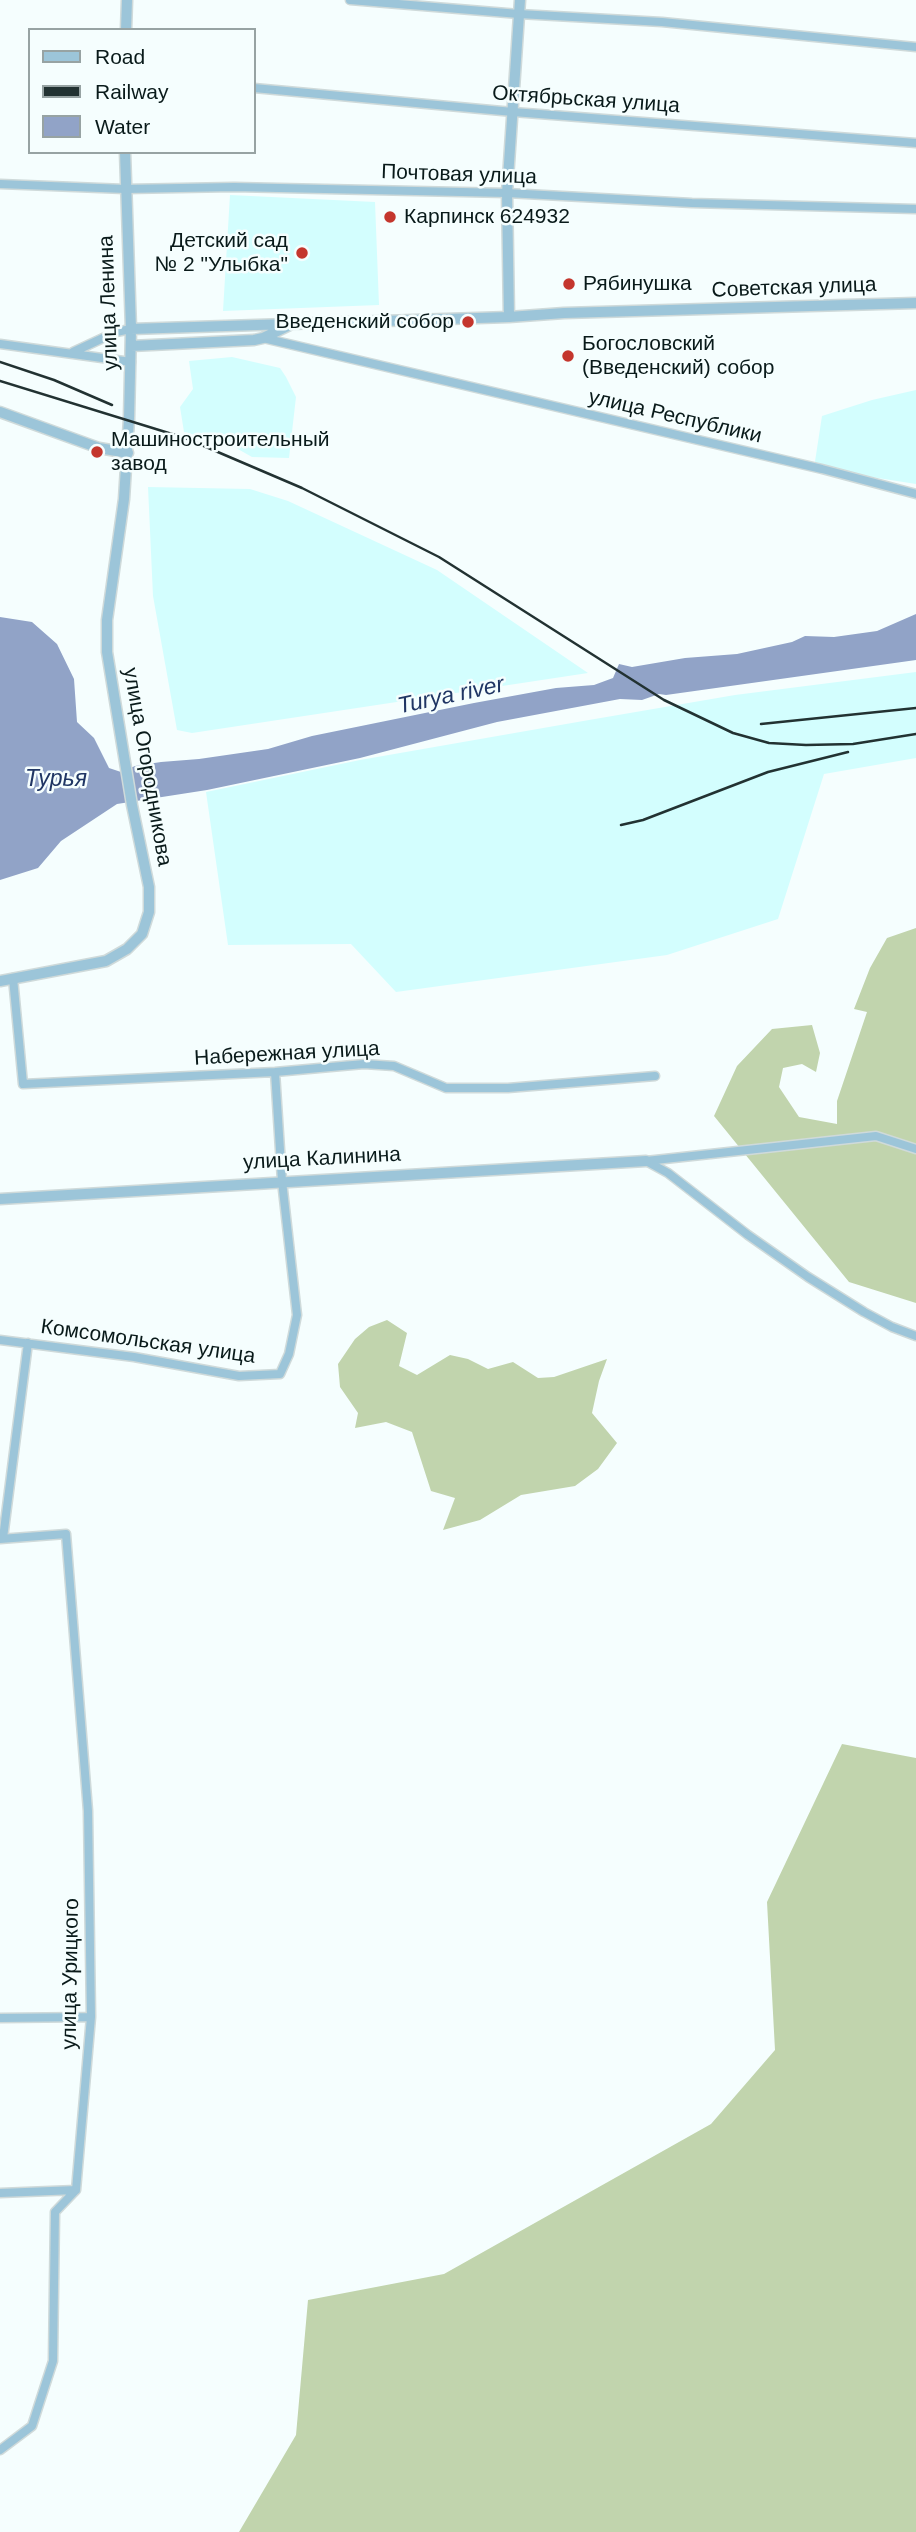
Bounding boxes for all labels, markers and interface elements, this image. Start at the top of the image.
legend [28,28,256,154]
text: Road [95,45,145,68]
text: Railway [95,80,169,103]
street label: Октябрьская улица [491,81,681,119]
text: Water [95,115,150,138]
street label: Почтовая улица [381,160,537,190]
place label: Карпинск 624932 [404,204,570,230]
marker: Карпинск 624932 [382,209,398,225]
place label: Детский сад № 2 "Улыбка" [155,228,288,278]
street label: улица Ленина [94,235,124,371]
marker: Детский сад № 2 "Улыбка" [294,245,310,261]
place label: Рябинушка [583,271,692,297]
street label: Советская улица [711,273,877,303]
marker: Рябинушка [561,276,577,292]
place label: Введенский собор [276,309,454,335]
marker: Введенский собор [460,314,476,330]
place label: Богословский (Введенский) собор [582,331,774,381]
marker: Богословский (Введенский) собор [560,348,576,364]
street label: улица Республики [586,385,764,449]
place label: Машиностроительный завод [111,427,329,477]
marker: Машиностроительный завод [89,444,105,460]
street label: улица Огородникова [117,666,177,868]
water label: Turya river [395,671,507,721]
water label: Турья [25,766,87,794]
street label: Набережная улица [194,1037,380,1071]
street label: улица Калинина [242,1142,402,1176]
street label: Комсомольская улица [39,1314,257,1370]
street label: улица Урицкого [57,1898,85,2050]

